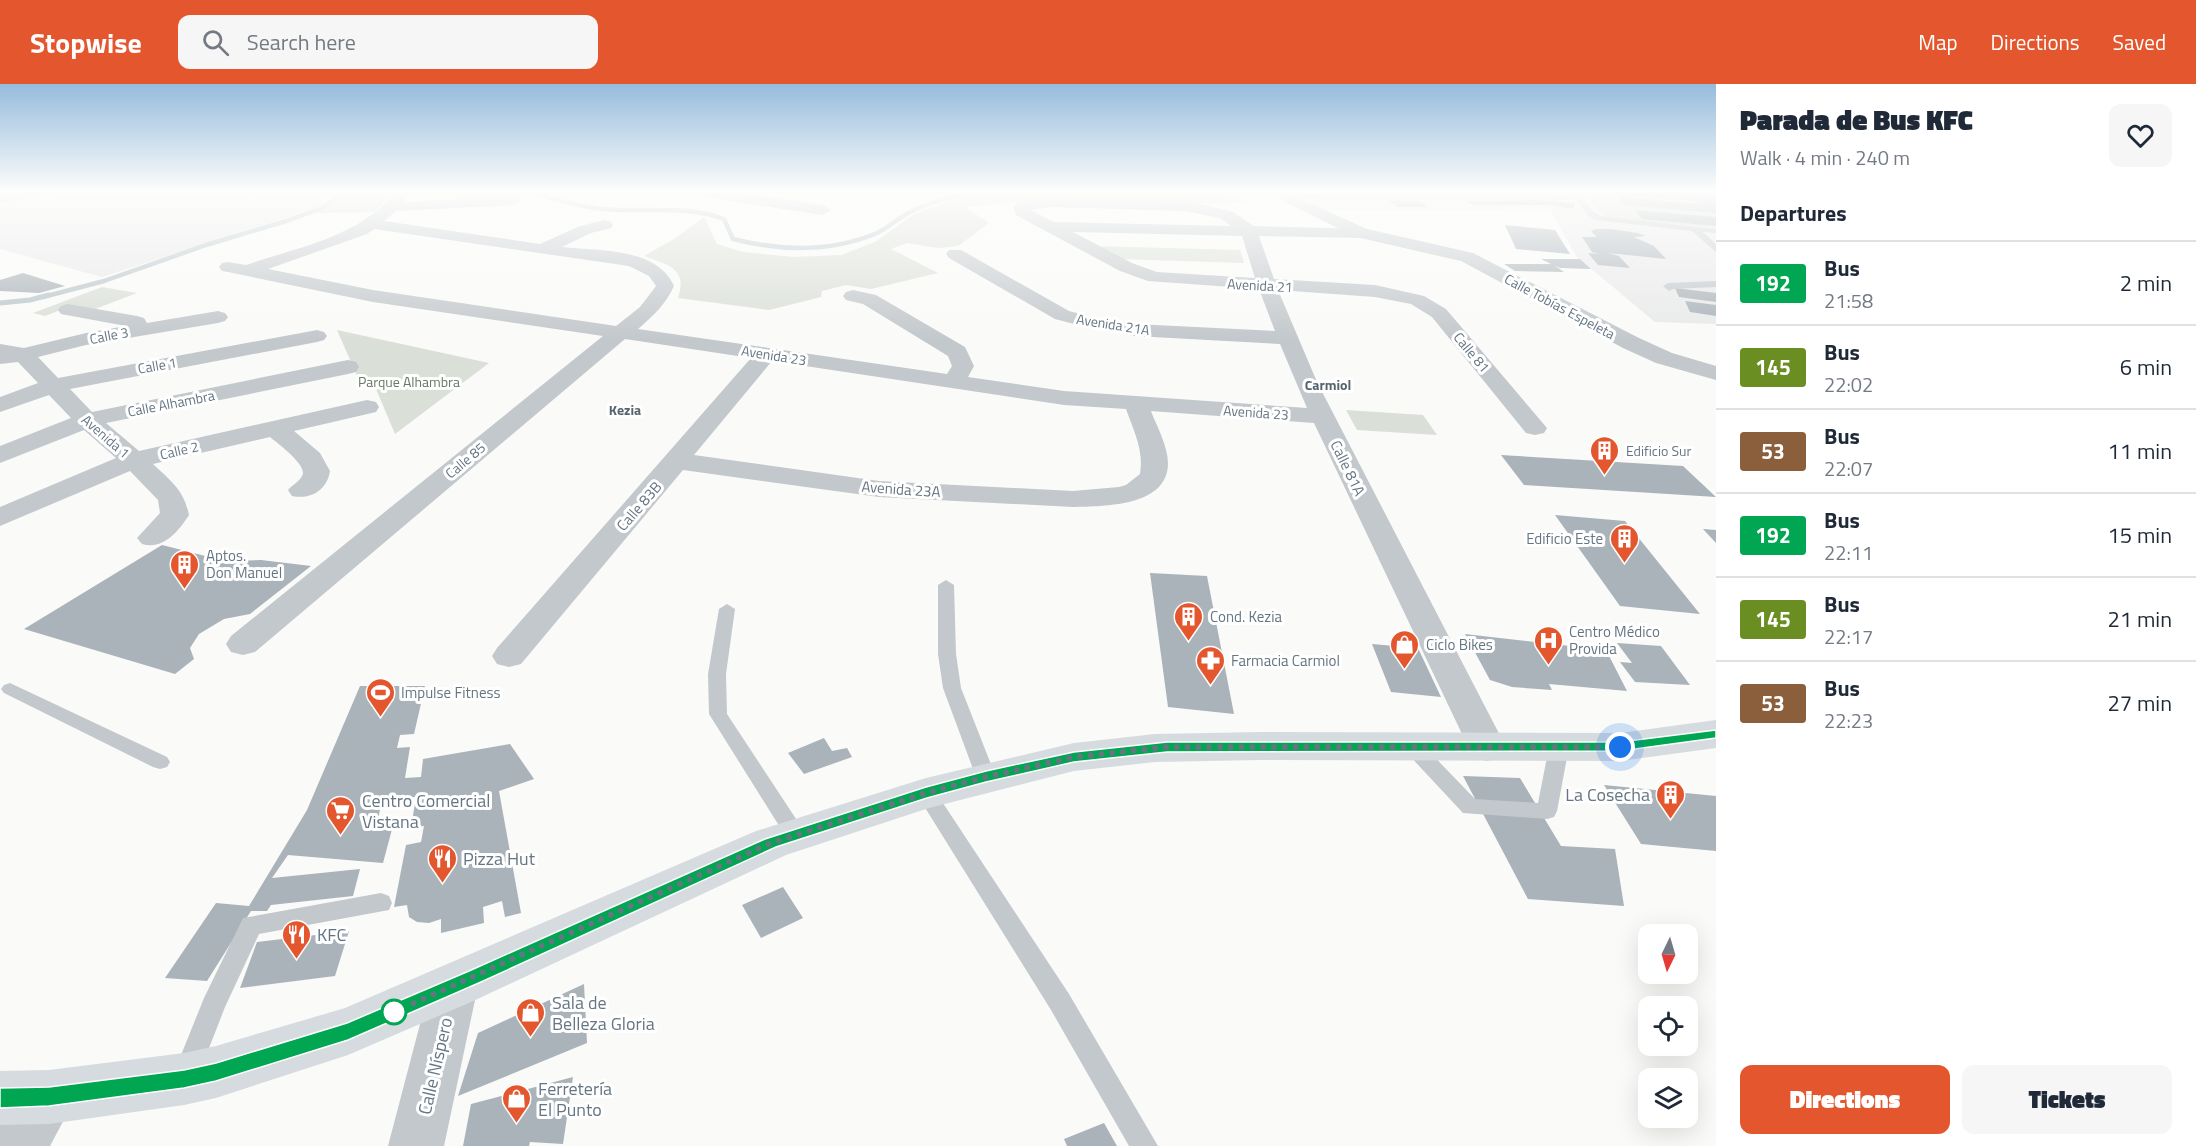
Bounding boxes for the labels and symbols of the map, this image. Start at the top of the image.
street label: Calle Tobías Espeleta [1501,268,1619,344]
street label: Avenida 21 [1227,273,1293,297]
street label: Avenida 21A [1075,308,1152,340]
street label: Calle 3 [88,321,130,349]
street label: Calle 81 [1449,327,1495,377]
street label: Avenida 23 [740,340,808,370]
street label: Calle 1 [136,351,178,379]
park label: Parque Alhambra [358,371,460,392]
district label: Carmiol [1305,374,1351,395]
street label: Calle Alhambra [126,384,216,422]
district label: Kezia [609,399,641,420]
street label: Avenida 23 [1223,399,1289,425]
street label: Avenida 1 [77,409,135,463]
building icon: Edificio Sur [1589,434,1621,476]
street label: Calle 2 [158,435,200,465]
street label: Calle 81A [1325,436,1371,500]
street label: Calle 85 [440,437,490,483]
place label: Edificio Sur [1626,440,1691,461]
street label: Avenida 23A [861,475,941,503]
street label: Calle 83B [611,476,667,536]
building icon: Edificio Este [1608,522,1640,564]
place label: Edificio Este [1526,527,1603,550]
place label: Aptos. Don Manuel [206,544,282,584]
building icon: Aptos. Don Manuel [169,548,201,590]
building icon: Cond. Kezia [1173,600,1205,642]
place label: Cond. Kezia [1210,605,1282,628]
place label: Centro Médico Provida [1569,620,1660,660]
hospital icon: Centro Médico Provida [1532,624,1564,666]
shop icon: Ciclo Bikes [1389,628,1421,670]
place label: Ciclo Bikes [1426,633,1493,656]
pharmacy icon: Farmacia Carmiol [1194,644,1226,686]
place label: Farmacia Carmiol [1231,649,1340,672]
sports icon: Impulse Fitness [364,676,396,718]
place label: Impulse Fitness [401,681,500,704]
your location [1605,732,1635,762]
building icon: La Cosecha [1655,778,1687,820]
place label: La Cosecha [1565,781,1650,808]
place label: Centro Comercial Vistana [362,787,490,835]
supermarket icon: Centro Comercial Vistana [325,794,357,836]
restaurant icon: Pizza Hut [426,842,458,884]
place label: Pizza Hut [463,845,536,872]
restaurant icon: KFC [280,918,312,960]
place label: KFC [317,921,347,948]
north arrow [1638,924,1698,984]
place label: Sala de Belleza Gloria [552,989,655,1037]
shop icon: Sala de Belleza Gloria [515,996,547,1038]
unlabelled marker [381,999,407,1025]
street label: Calle Níspero [411,1015,459,1117]
place label: Ferretería El Punto [538,1075,612,1123]
shop icon: Ferretería El Punto [501,1082,533,1124]

